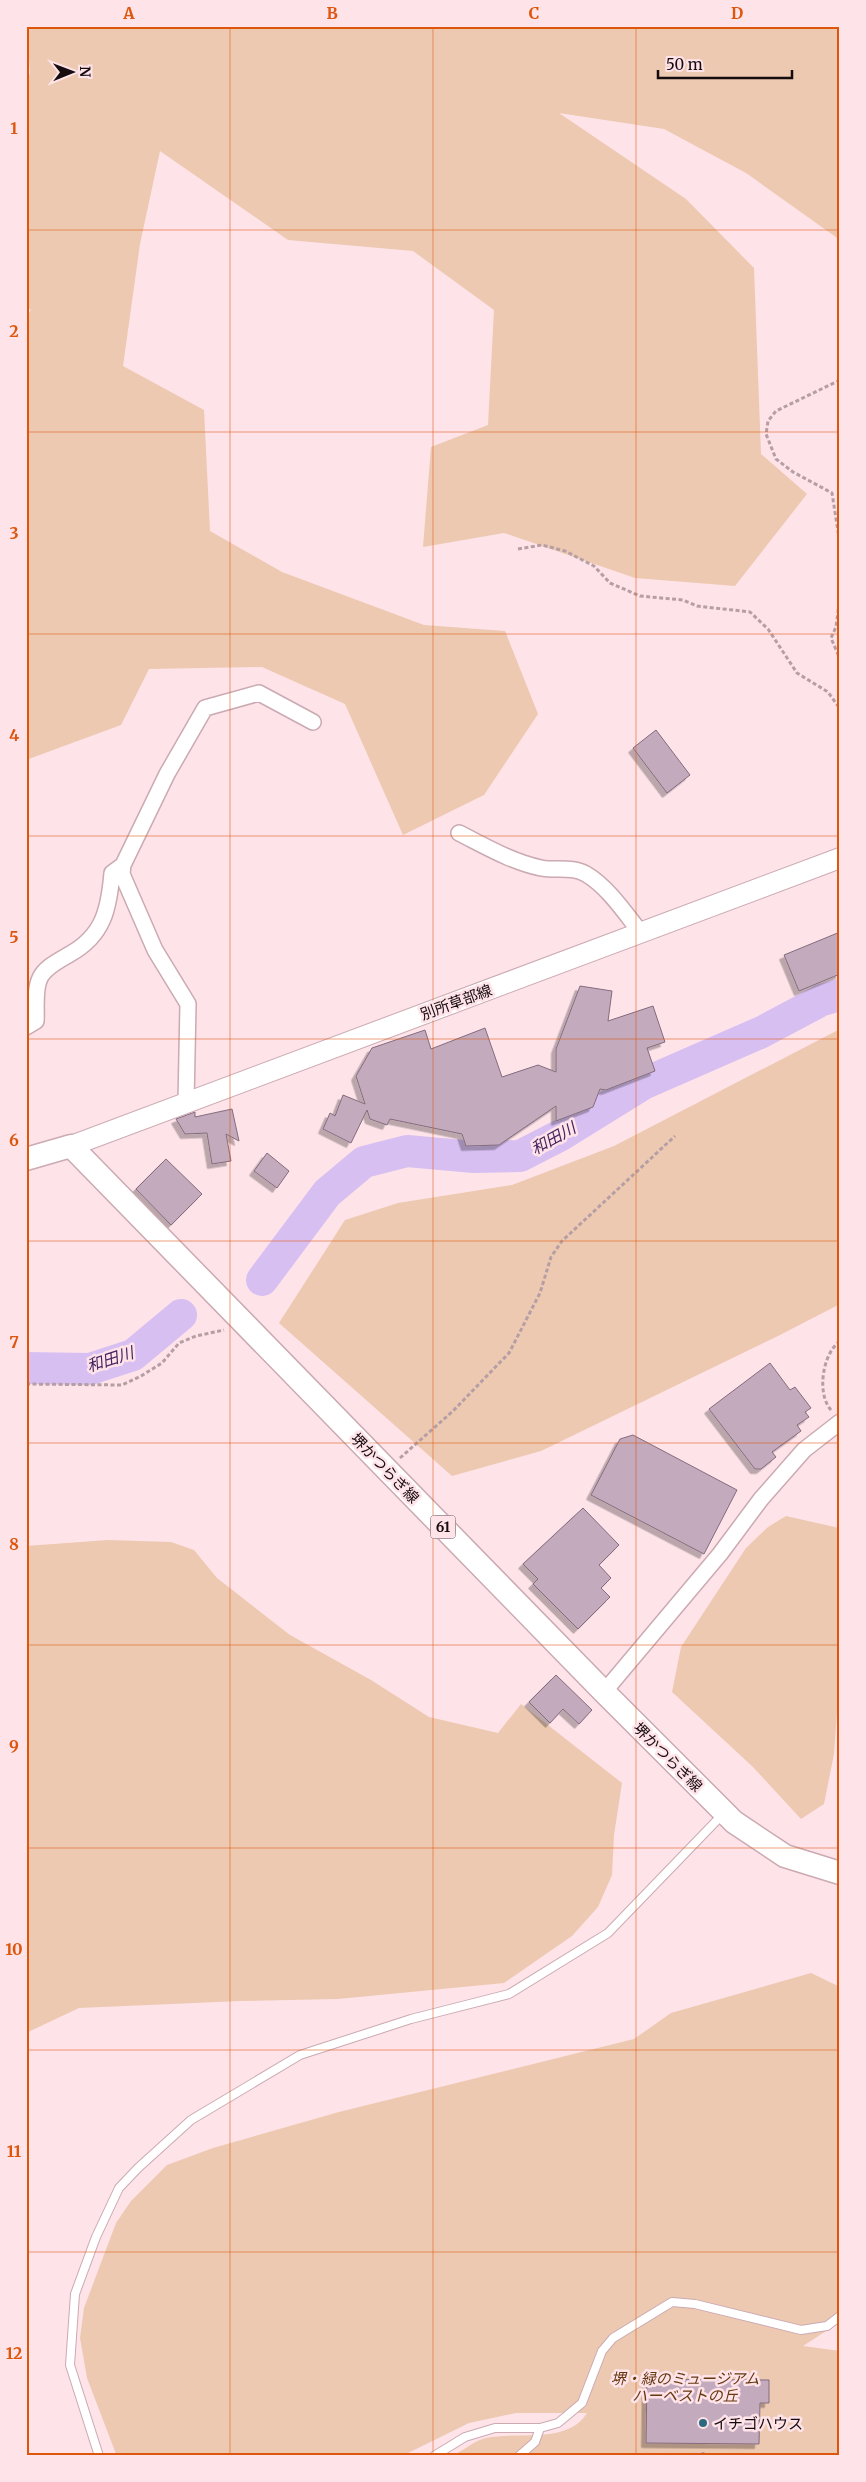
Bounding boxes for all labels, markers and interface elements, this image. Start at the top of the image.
text: A [122,3,135,23]
text: B [326,3,338,23]
text: C [529,3,539,23]
text: D [731,3,743,23]
north arrow [48,48,98,98]
scale bar [658,48,792,80]
text: 50 m [666,55,703,74]
text: N [76,66,94,77]
text: 1 [10,118,18,138]
text: 2 [9,321,19,341]
text: 3 [9,523,19,543]
text: 4 [9,725,19,745]
text: 5 [9,927,19,947]
street label: 別所草部線 [418,980,494,1024]
water label: 和田川 [527,1117,581,1158]
text: 6 [9,1130,19,1150]
text: 7 [9,1332,19,1352]
water label: 和田川 [84,1341,138,1376]
street label: 堺かつらぎ線 [347,1429,423,1507]
road number: 61 [430,1515,456,1538]
text: 8 [9,1534,19,1554]
street label: 堺かつらぎ線 [629,1718,707,1796]
text: 9 [9,1736,19,1756]
text: 10 [5,1939,23,1959]
text: 11 [7,2141,22,2161]
text: 12 [6,2343,22,2363]
park label: 堺・緑のミュージアム ハーベストの丘 [611,2369,759,2405]
place label: イチゴハウス [713,2414,803,2433]
marker: イチゴハウス [697,2417,709,2429]

